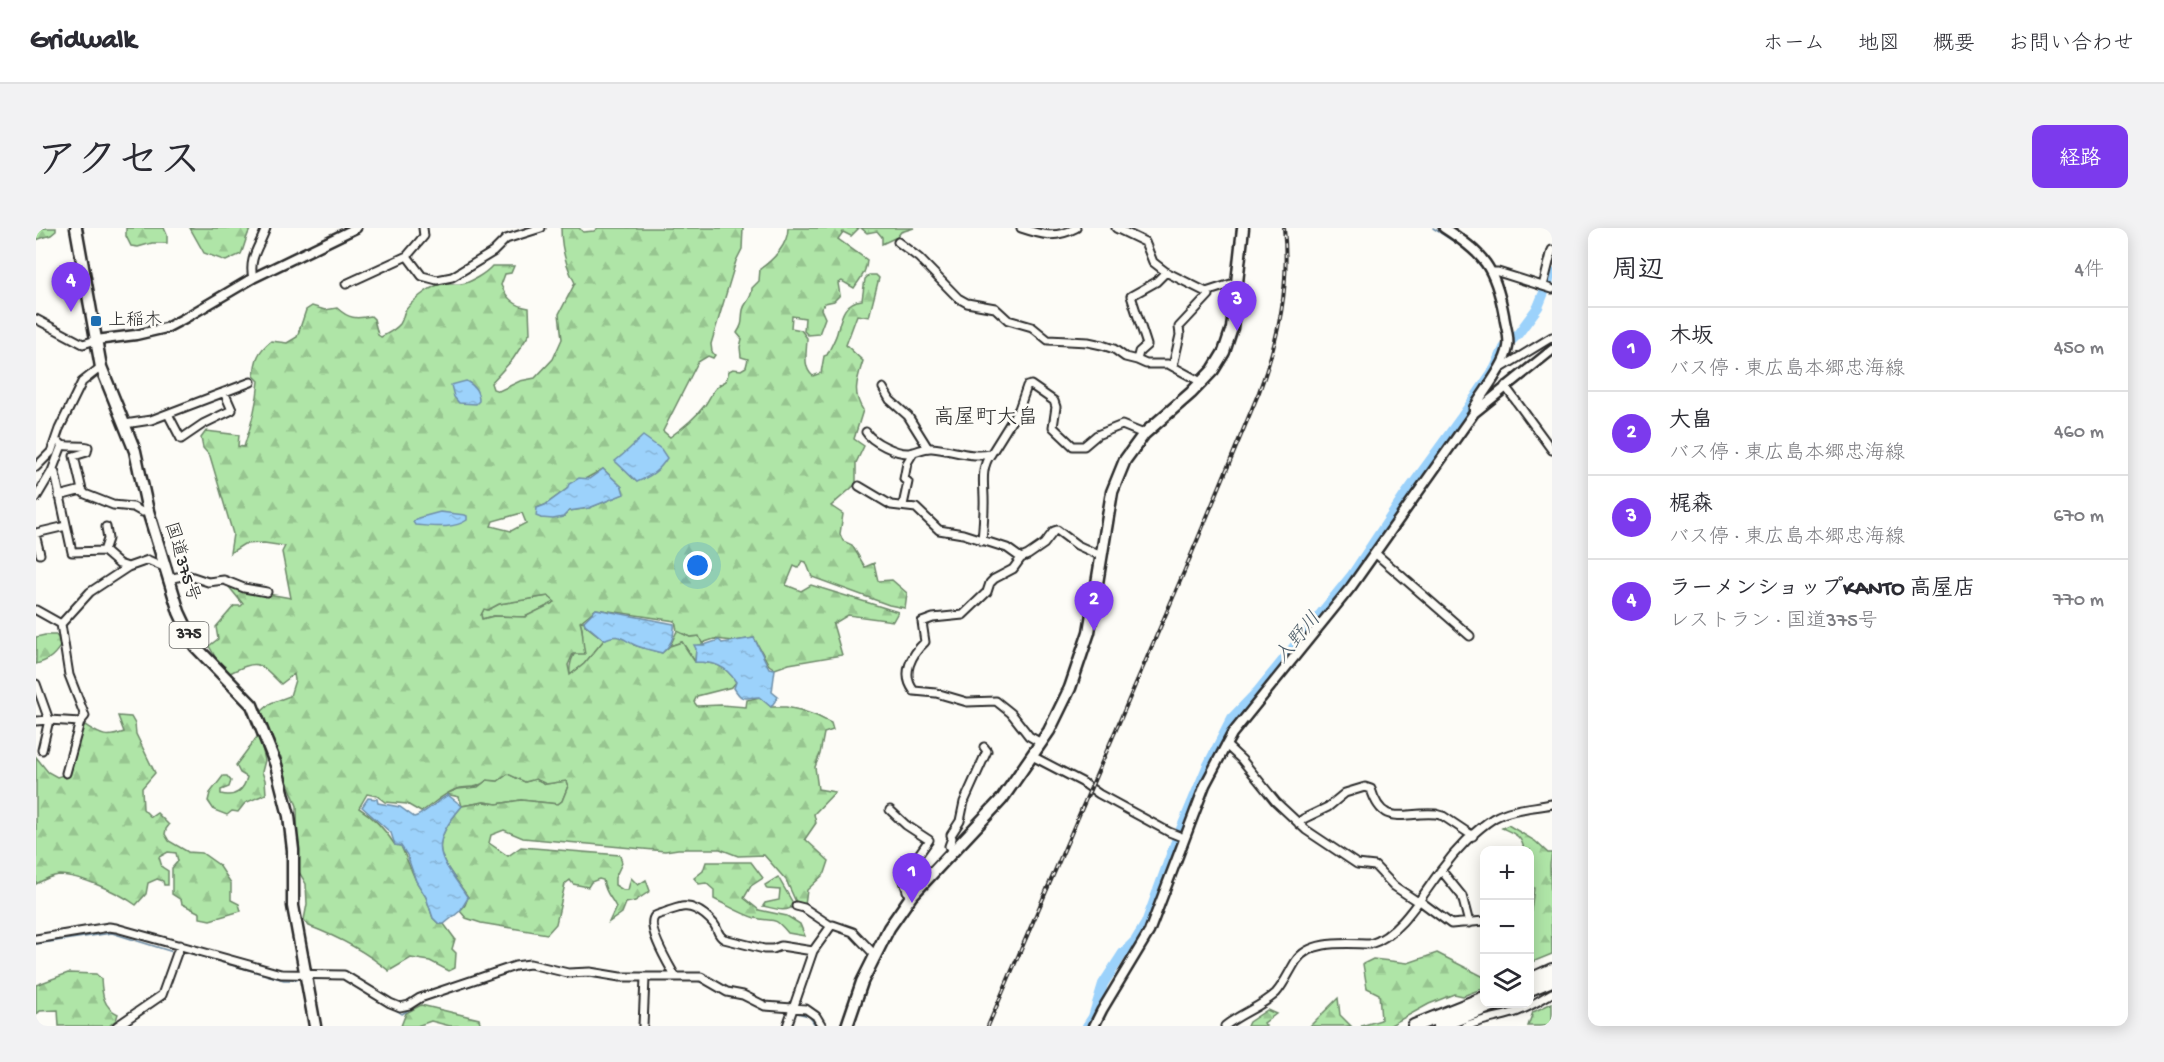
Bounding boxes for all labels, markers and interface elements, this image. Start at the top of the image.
text: Gridwalk [30,25,136,58]
text: ホーム [1763,33,1825,58]
text: 地図 [1858,33,1900,58]
text: 概要 [1933,33,1975,58]
text: お問い合わせ [2008,33,2134,58]
button: 経路 [2032,125,2128,188]
text: アクセス [36,140,201,189]
text: 周辺 [1612,257,1664,288]
text: 4件 [2075,260,2104,283]
pin: 4 [51,262,90,312]
pin: 3 [1218,282,1256,331]
place label: 上稲木 [108,310,162,332]
marker: 上稲木 [89,314,103,328]
text: 木坂 [1669,325,1713,351]
text: 1 [1627,338,1636,361]
text: 450 m [2054,338,2104,361]
text: バス停 · 東広島本郷忠海線 [1669,359,1905,382]
district label: 高屋町大畠 [934,405,1039,432]
text: 大畠 [1669,409,1713,435]
text: 2 [1627,422,1636,445]
text: 460 m [2054,422,2104,445]
text: バス停 · 東広島本郷忠海線 [1669,443,1905,466]
text: 梶森 [1669,493,1713,519]
text: 3 [1626,506,1637,529]
text: 670 m [2053,506,2104,529]
street label: 国道375号 [159,519,204,604]
text: バス停 · 東広島本郷忠海線 [1669,527,1905,550]
your location [683,551,712,580]
text: ラーメンショップKANTO 高屋店 [1669,577,1976,603]
pin: 2 [1074,582,1114,631]
text: 4 [1627,590,1636,613]
text: 770 m [2053,590,2104,613]
water label: 入野川 [1270,608,1327,669]
text: レストラン · 国道375号 [1669,611,1878,634]
road number: 375 [170,622,208,648]
map controls [1480,846,1534,1008]
button: + [1480,846,1534,900]
pin: 1 [892,854,932,903]
button: − [1480,900,1534,954]
button: layers [1480,954,1534,1008]

